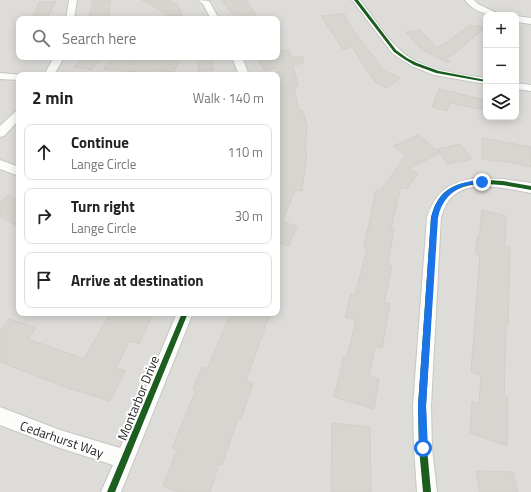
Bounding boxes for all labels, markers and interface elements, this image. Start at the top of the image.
map controls [483,12,519,120]
button: + [483,12,519,48]
search box [16,16,280,60]
icon: search [30,27,52,49]
text: Search here [62,27,136,50]
button: − [483,48,519,84]
button: layers [483,84,519,120]
text: 2 min [32,85,73,111]
text: Walk · 140 m [193,88,264,108]
text: Continue [71,131,129,154]
icon: ahead [33,141,55,163]
text: 110 m [227,142,263,162]
text: Lange Circle [71,154,136,174]
route end [473,173,491,191]
text: Turn right [71,195,135,218]
icon: right [33,205,55,227]
text: 30 m [235,206,263,226]
text: Lange Circle [71,218,136,238]
icon: arrive [33,269,55,291]
text: Arrive at destination [71,269,204,292]
street label: Montarbor Drive [112,353,164,443]
street label: Cedarhurst Way [17,415,107,463]
route start [414,439,432,457]

